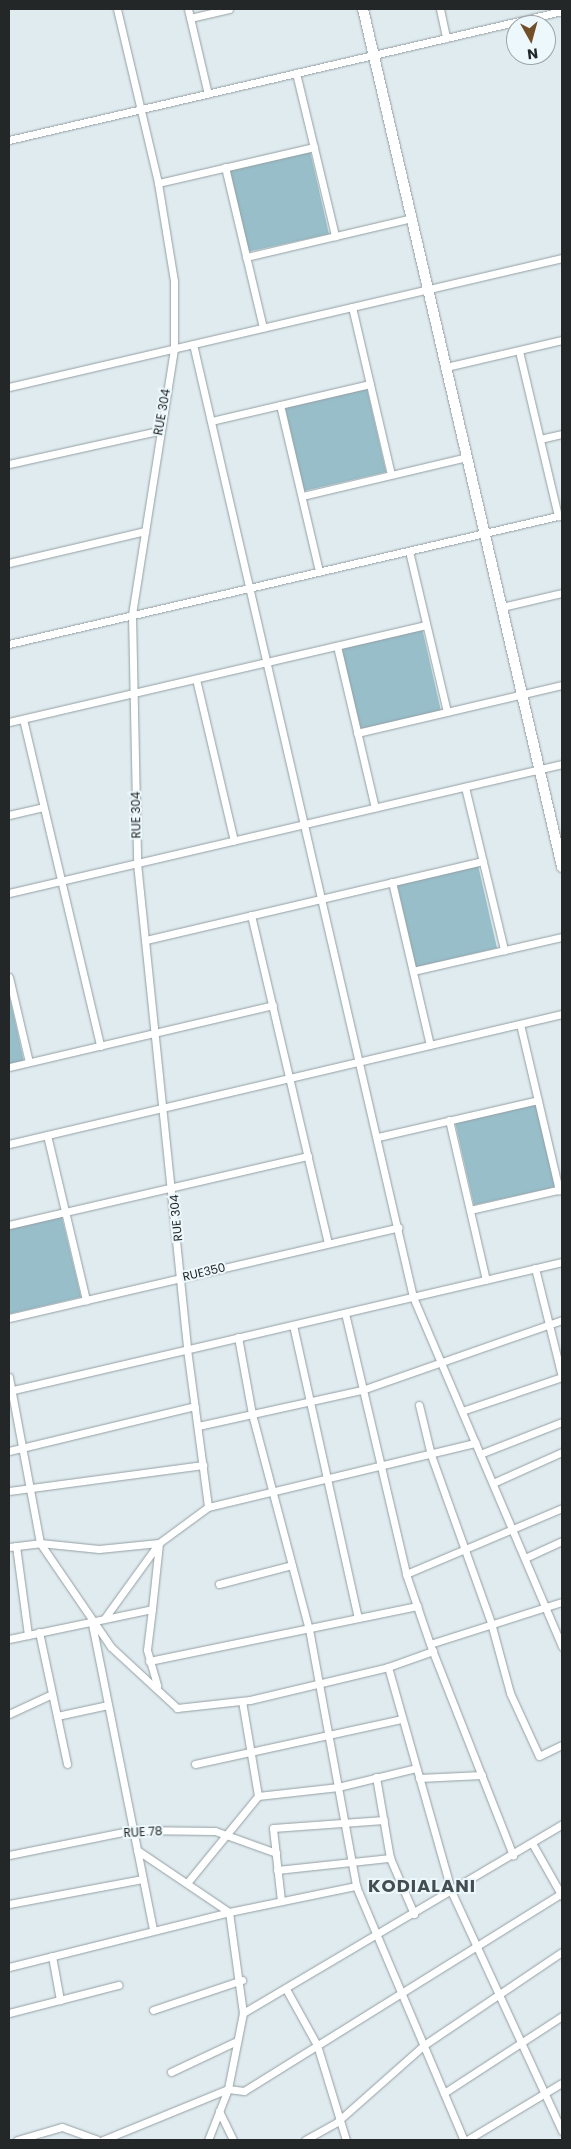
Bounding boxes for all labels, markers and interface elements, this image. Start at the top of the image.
north arrow [506,15,556,65]
text: N [526,43,539,64]
street label: RUE 304 [151,388,173,436]
street label: RUE 304 [128,791,144,839]
street label: RUE 304 [167,1194,185,1242]
street label: RUE350 [181,1260,227,1284]
street label: RUE 78 [123,1824,163,1840]
district label: KODIALANI [367,1875,477,1897]

